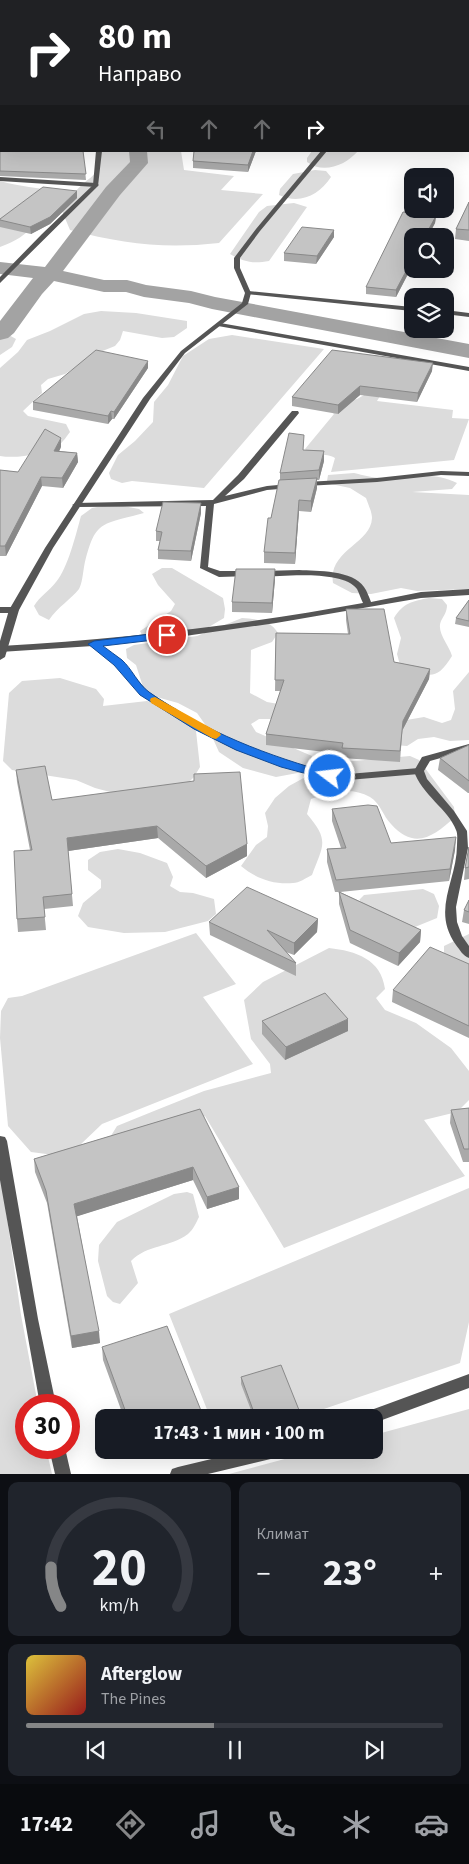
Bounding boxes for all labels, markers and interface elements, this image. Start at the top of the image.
text: 80 m [98,12,172,62]
icon: right [15,20,80,85]
text: Направо [98,58,182,90]
icon: left [142,115,170,143]
icon: ahead [195,115,223,143]
icon: ahead [248,115,276,143]
icon: right [301,115,329,143]
map controls [404,168,454,338]
button: sound [404,168,454,218]
button: search [404,228,454,278]
button: layers [404,288,454,338]
pin [146,614,188,656]
icon: arrive [153,621,181,649]
position arrow [303,749,355,801]
speed limit sign: 30 [15,1394,80,1459]
text: 17:43 · 1 мин · 100 m [153,1420,325,1447]
text: Климат [257,1523,309,1545]
text: 20 [92,1532,147,1606]
text: 23° [323,1546,377,1600]
text: − [257,1554,270,1594]
text: + [429,1554,443,1594]
text: km/h [99,1593,139,1618]
text: Afterglow [101,1661,182,1688]
text: The Pines [101,1688,166,1710]
icon: previous [82,1736,110,1764]
icon: pause [221,1736,249,1764]
icon: next [360,1736,388,1764]
icon: directions [113,1807,148,1842]
icon: music [188,1807,223,1842]
icon: phone [264,1807,299,1842]
icon: climate [339,1807,374,1842]
icon: car [414,1807,449,1842]
text: 17:42 [20,1808,73,1840]

